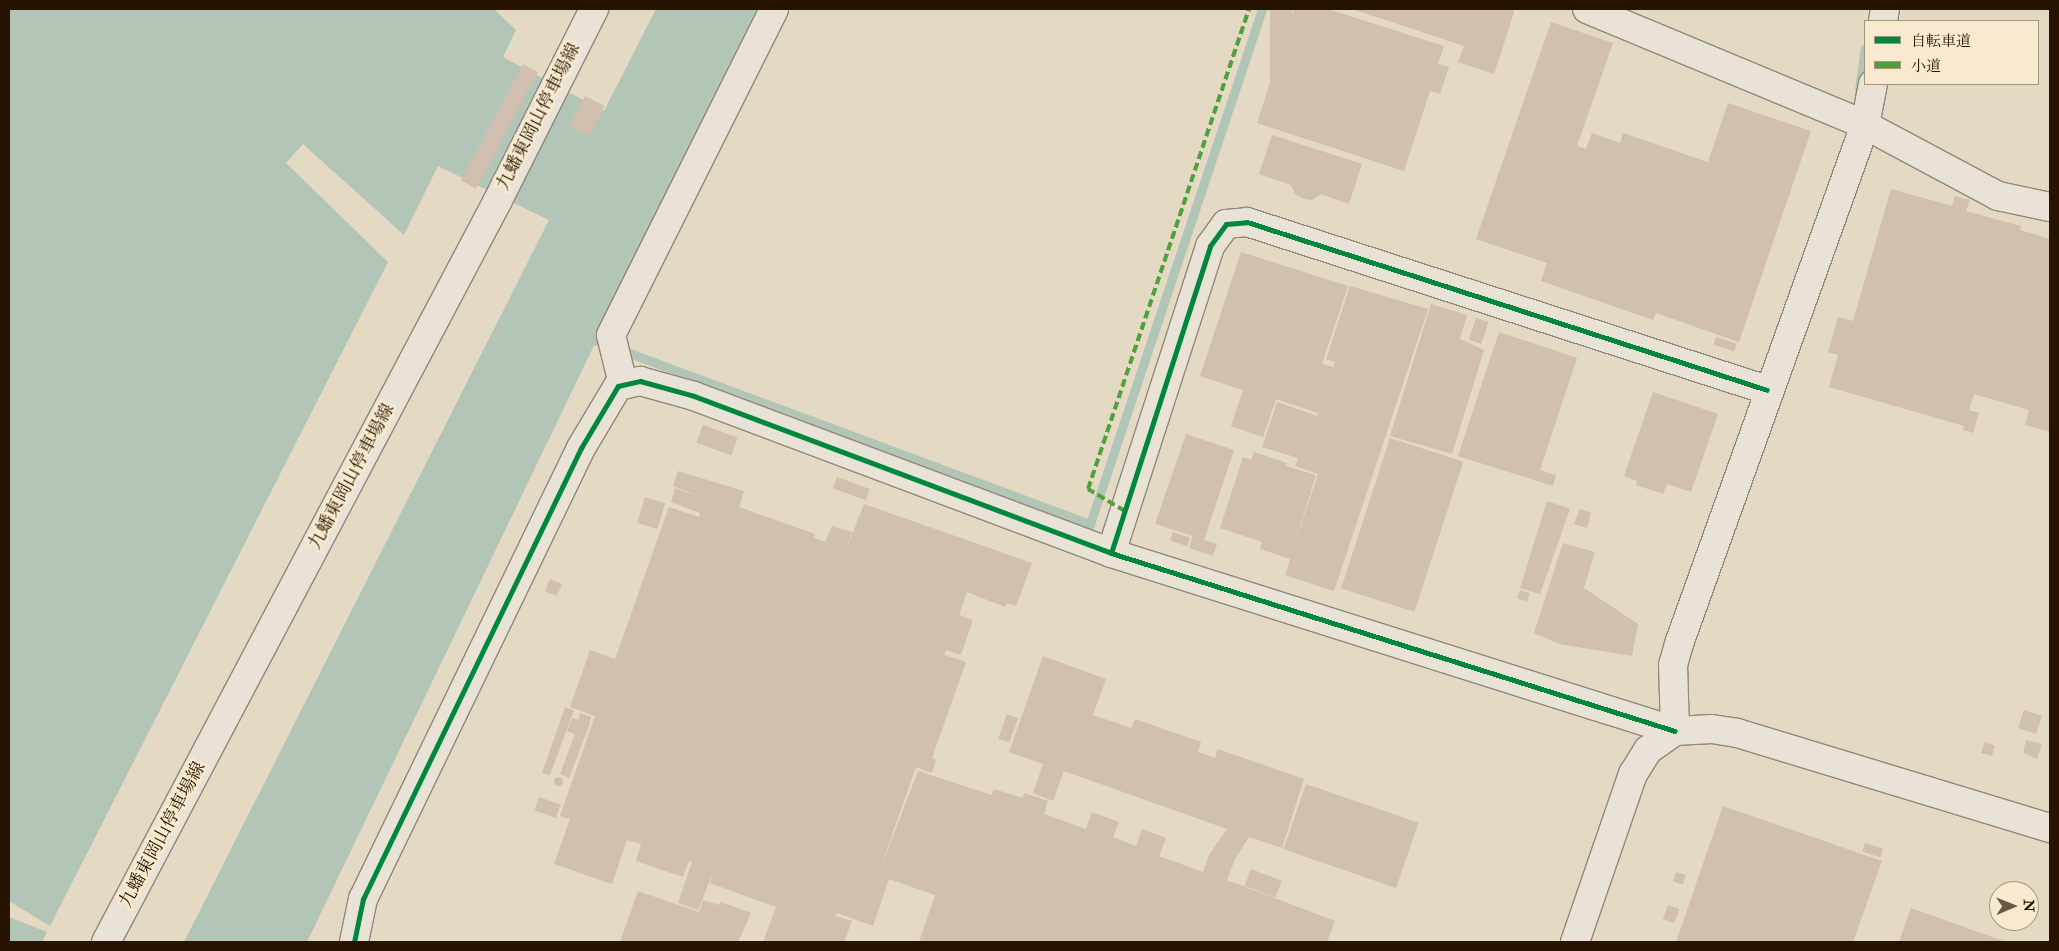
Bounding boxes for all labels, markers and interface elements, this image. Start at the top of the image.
legend [1864,20,2039,85]
text: 自転車道 [1911,32,1971,51]
street label: 九蟠東岡山停車場線 [493,40,585,194]
text: 小道 [1911,57,1941,76]
street label: 九蟠東岡山停車場線 [304,400,400,554]
street label: 九蟠東岡山停車場線 [115,758,211,912]
north arrow [1989,881,2039,931]
text: N [2020,899,2037,912]

